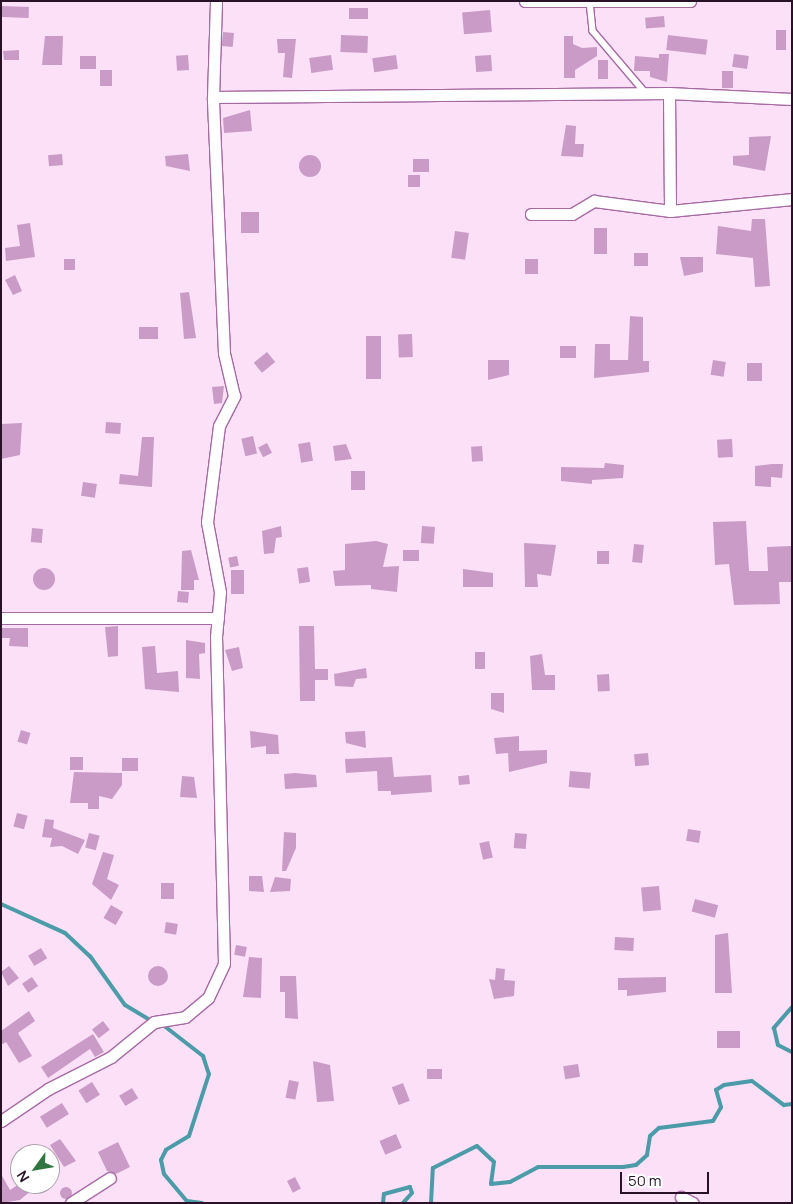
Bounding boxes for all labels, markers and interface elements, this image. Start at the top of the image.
north arrow [10,1144,60,1194]
scale bar [623,1162,712,1194]
text: N [12,1167,33,1186]
text: 50 m [628,1170,662,1191]

